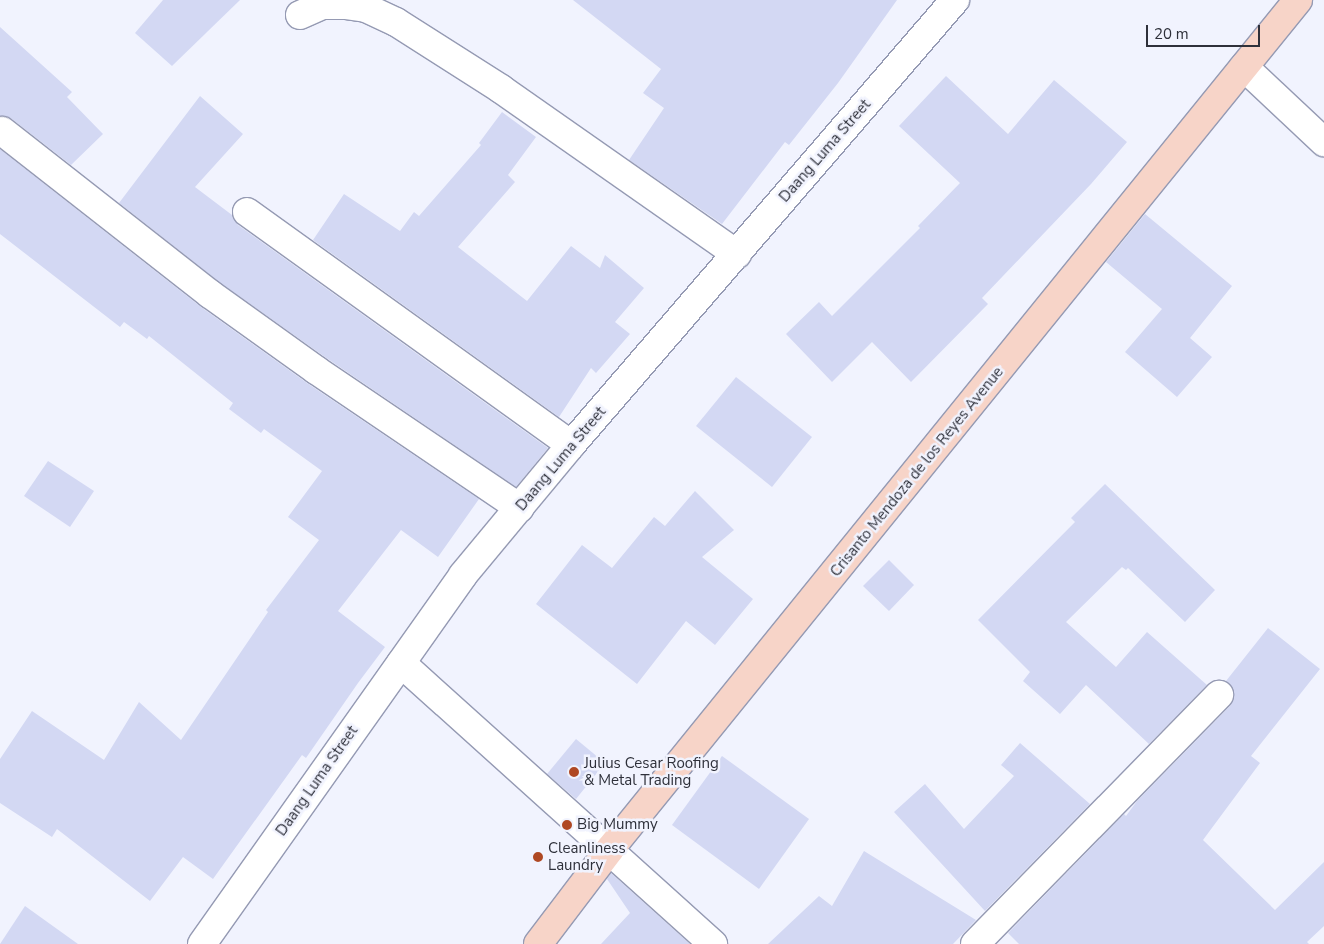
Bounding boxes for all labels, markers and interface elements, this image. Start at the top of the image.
scale bar [1149,15,1263,47]
text: 20 m [1154,24,1189,44]
street label: Daang Luma Street [776,96,874,206]
street label: Crisanto Mendoza de los Reyes Avenue [827,363,1007,581]
street label: Daang Luma Street [512,403,610,515]
street label: Daang Luma Street [272,723,362,839]
place label: Julius Cesar Roofing & Metal Trading [584,754,719,789]
marker: Julius Cesar Roofing & Metal Trading [568,766,580,778]
place label: Big Mummy [577,816,658,834]
marker: Big Mummy [561,819,573,831]
place label: Cleanliness Laundry [548,839,626,874]
marker: Cleanliness Laundry [532,851,544,863]

